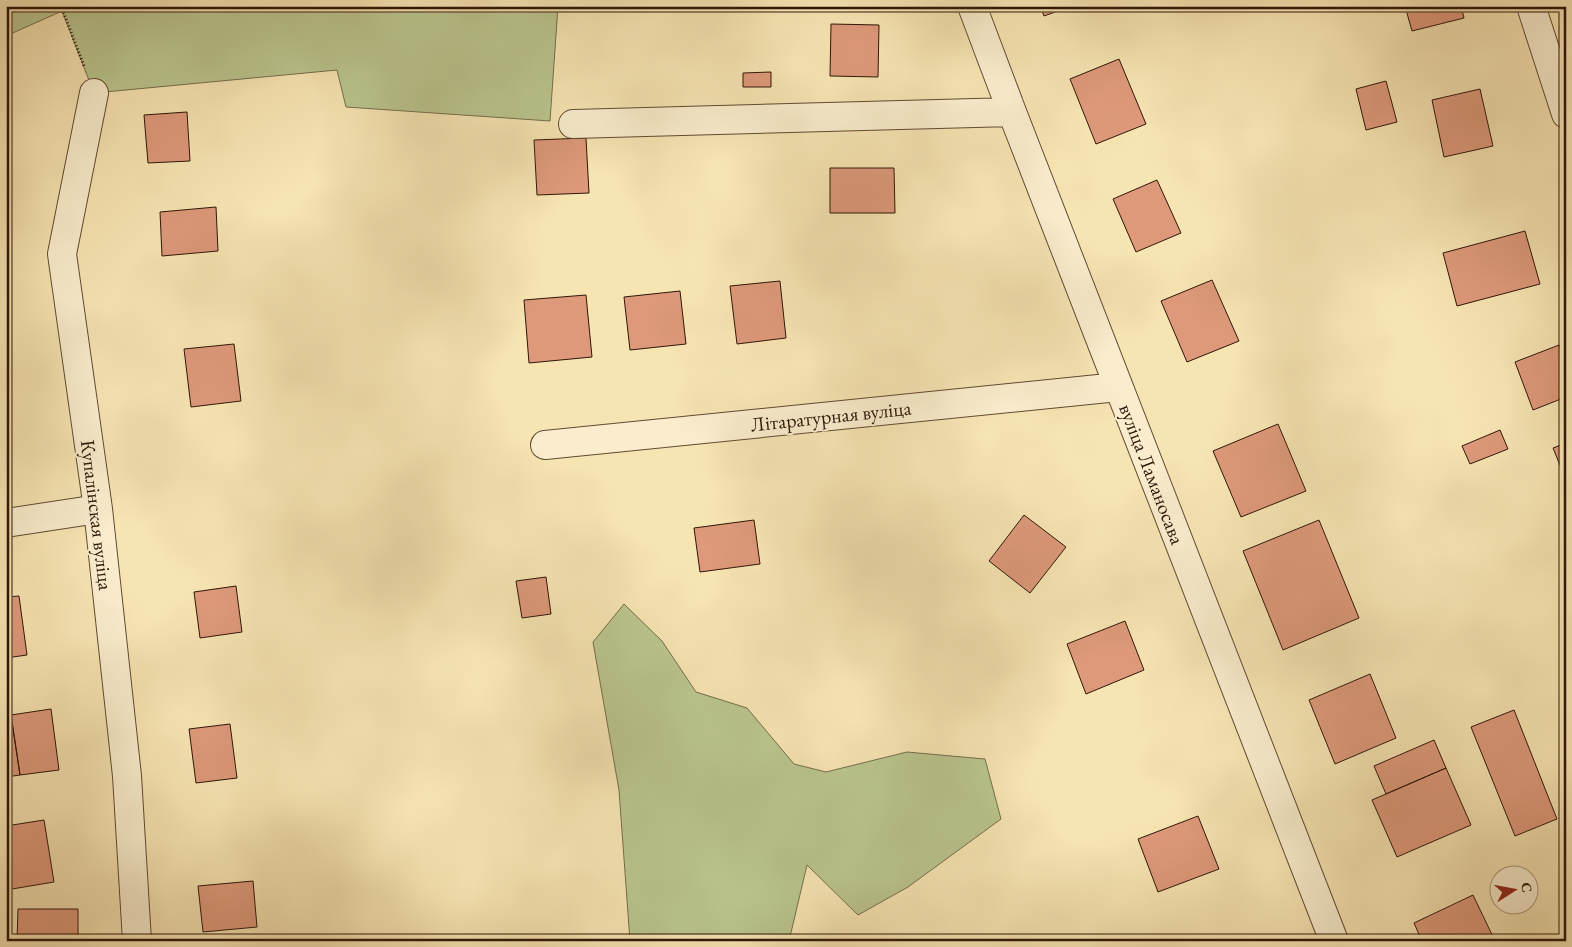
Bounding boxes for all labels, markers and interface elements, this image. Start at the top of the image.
street label: Літаратурная вуліца [749,395,913,437]
street label: вуліца Ламаносава [1113,400,1191,548]
street label: Купалінская вуліца [75,438,119,592]
north arrow [1490,864,1540,914]
text: С [1517,881,1537,894]

